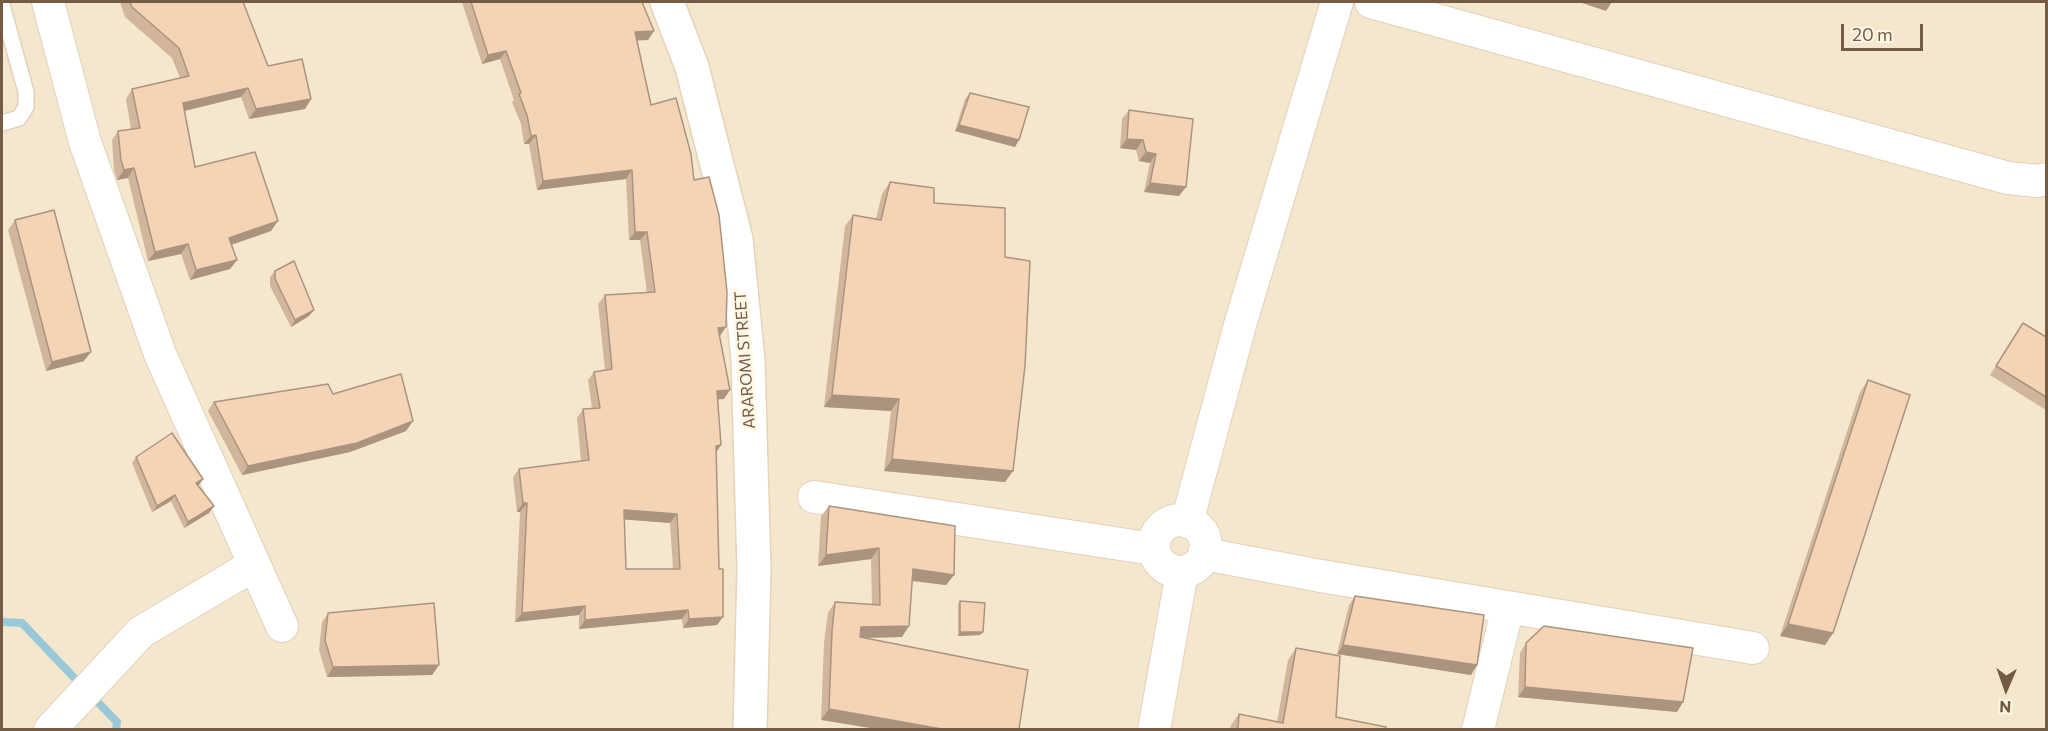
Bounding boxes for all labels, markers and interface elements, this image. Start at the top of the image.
scale bar [1844,12,1926,50]
text: 20 m [1852,23,1893,45]
street label: ARAROMI STREET [731,290,759,430]
north arrow [1976,659,2036,719]
text: N [1999,698,2012,717]

